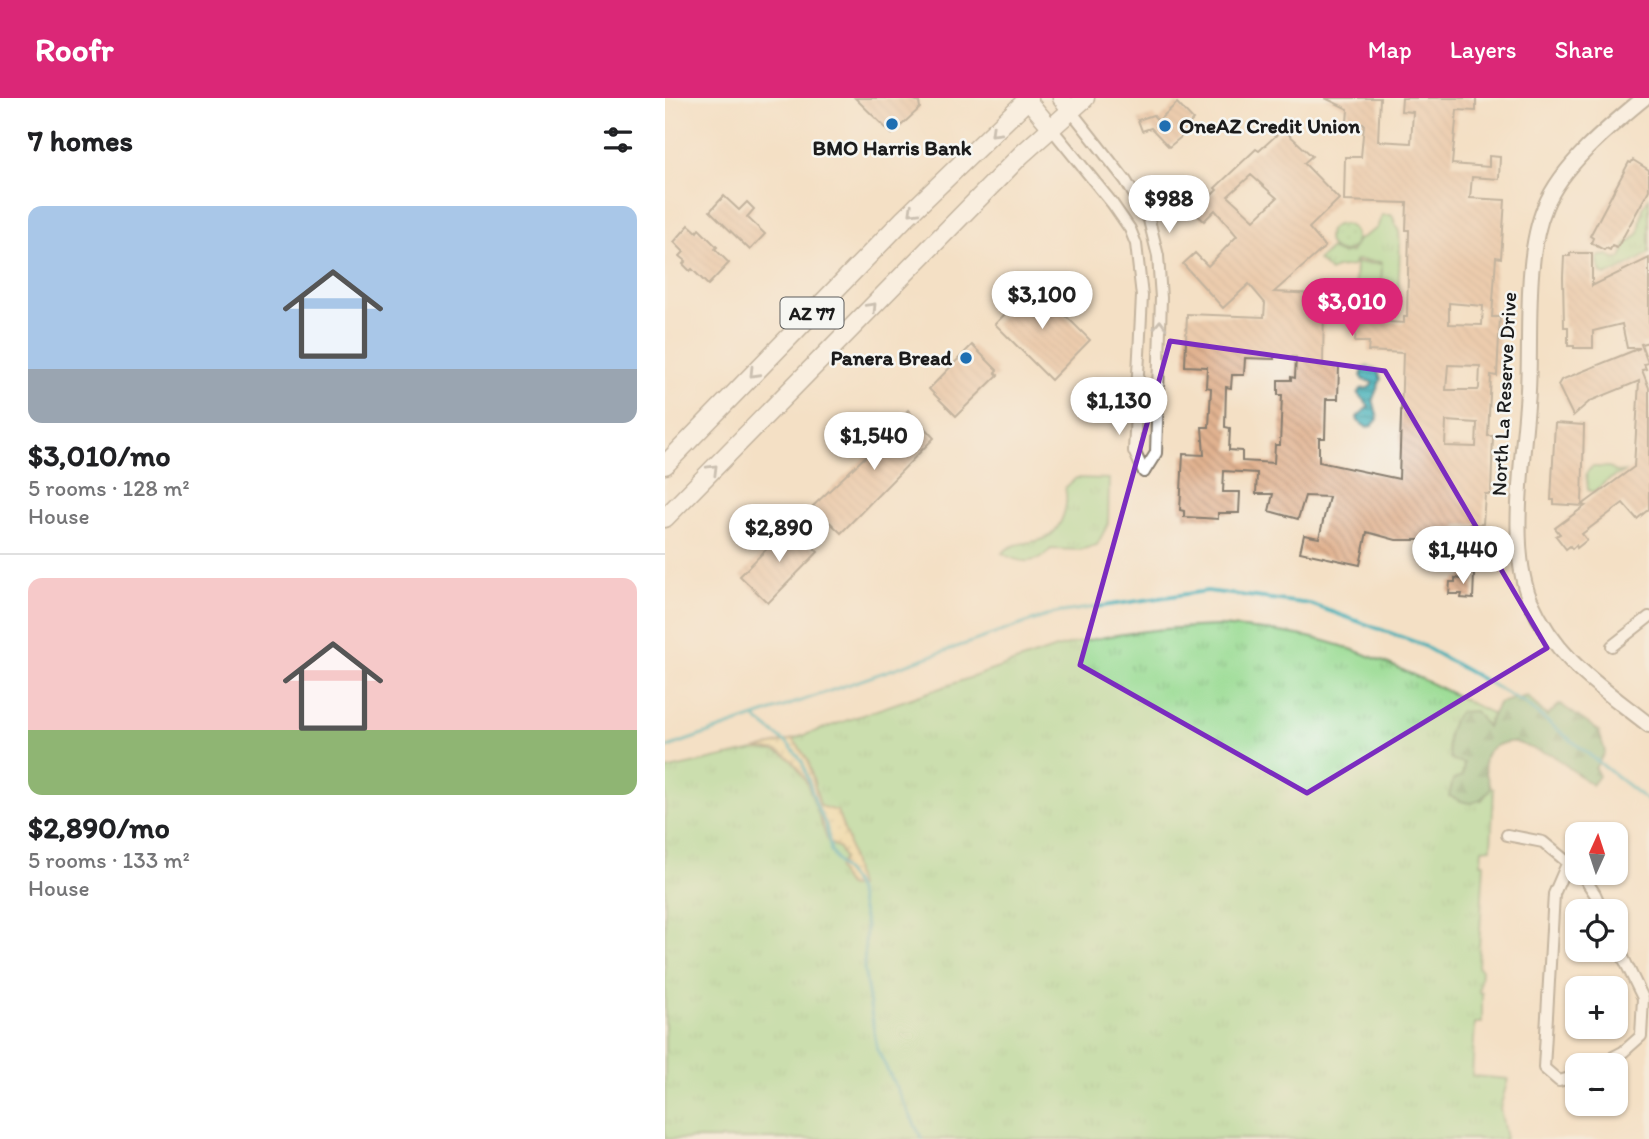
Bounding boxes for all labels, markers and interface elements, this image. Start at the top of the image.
text: Roofr [35,30,113,69]
text: Map [1368,35,1412,64]
text: Layers [1450,35,1517,64]
text: Share [1555,35,1614,64]
place label: OneAZ Credit Union [1179,113,1360,138]
marker: BMO Harris Bank [884,116,900,132]
marker: OneAZ Credit Union [1157,118,1173,134]
icon: filters [599,121,637,159]
text: 7 homes [28,122,133,159]
one-way arrow [990,123,1003,136]
place label: BMO Harris Bank [813,135,972,160]
pin: $988 [1128,176,1210,235]
text: $988 [1145,184,1193,212]
one-way arrow [908,202,921,215]
icon: home [270,251,396,377]
pin: $3,100 [985,272,1099,331]
pin: $3,010 [1295,278,1409,338]
text: $3,100 [1008,280,1076,308]
text: $3,010 [1318,287,1386,315]
street label: North La Reserve Drive [1486,291,1521,497]
road number: AZ 77 [781,298,843,328]
one-way arrow [864,303,877,316]
one-way arrow [1152,319,1168,330]
place label: Panera Bread [831,345,952,370]
marker: Panera Bread [958,350,974,366]
one-way arrow [749,365,762,378]
pin: $1,130 [1062,378,1176,437]
text: $1,130 [1086,386,1152,414]
pin: $1,540 [817,412,931,472]
text: $1,540 [840,421,908,449]
text: $3,010/mo [28,437,171,474]
one-way arrow [705,465,717,477]
text: 5 rooms · 128 m² [28,474,190,502]
text: House [28,502,90,530]
pin: $2,890 [722,504,836,564]
text: $2,890 [745,513,813,541]
pin: $1,440 [1406,526,1520,586]
text: $1,440 [1428,535,1498,563]
icon: home [270,623,396,749]
text: $2,890/mo [28,809,170,846]
north arrow [1565,822,1627,886]
map controls [1565,822,1628,1116]
text: 5 rooms · 133 m² [28,846,190,874]
text: House [28,874,90,902]
button: locate [1565,899,1628,962]
button: + [1565,976,1628,1039]
button: − [1565,1053,1628,1116]

